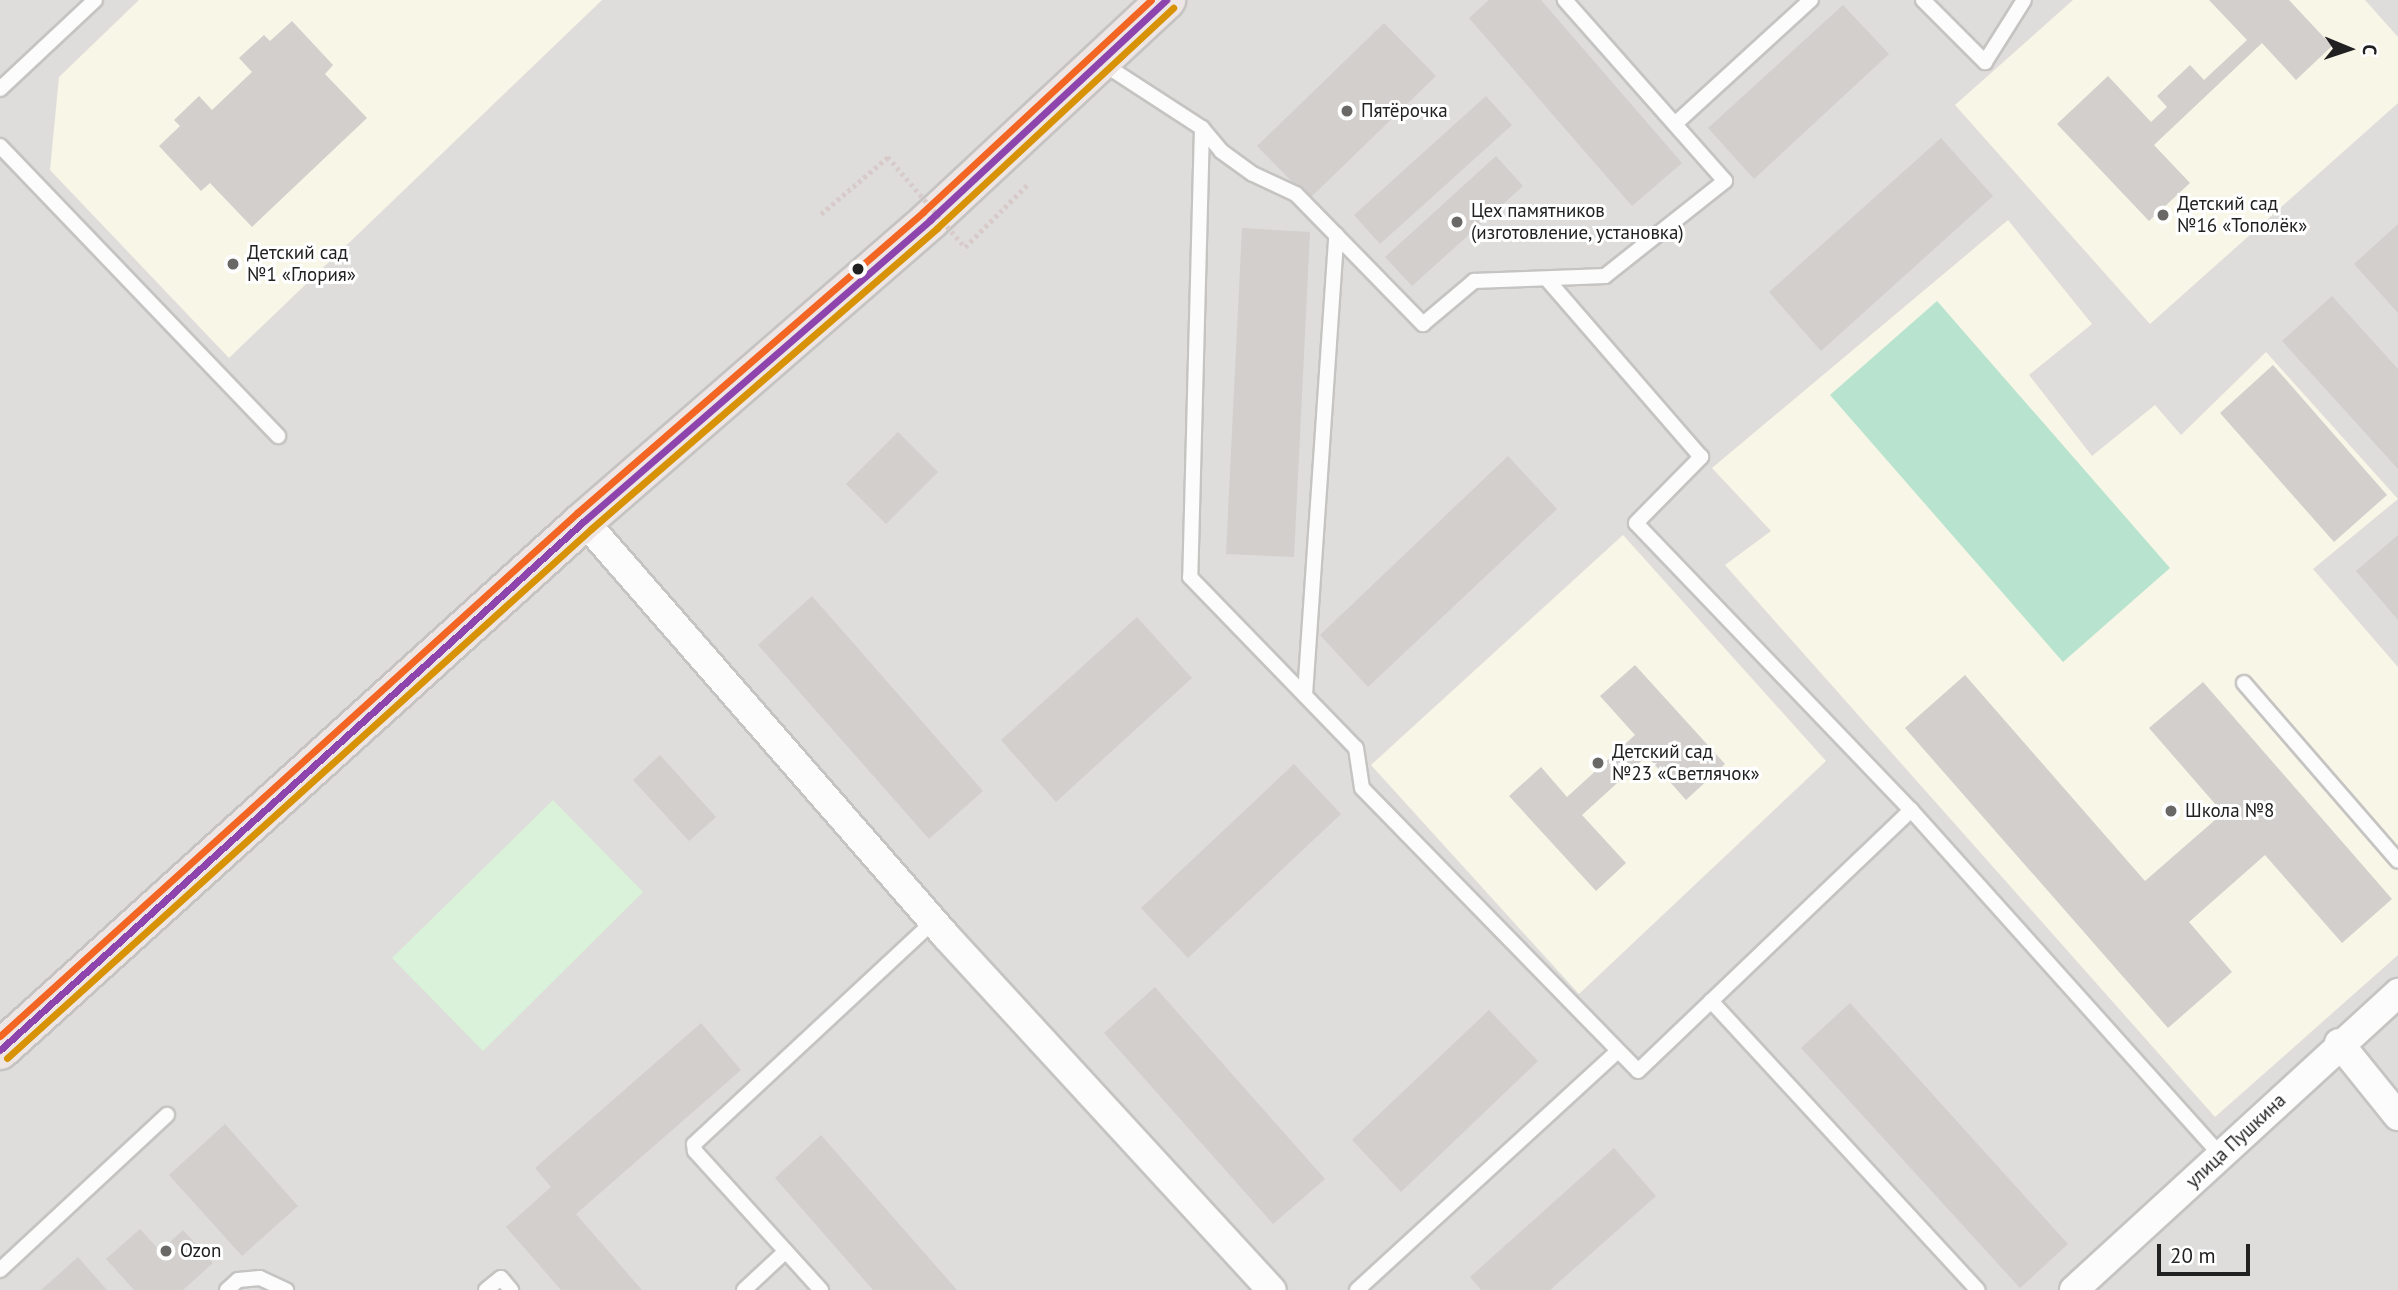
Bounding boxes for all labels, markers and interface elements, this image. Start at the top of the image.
north arrow [2314,14,2384,84]
text: С [2358,44,2382,55]
place label: Пятёрочка [1361,100,1448,122]
marker: Пятёрочка [1339,103,1355,119]
place label: Детский сад №16 «Тополёк» [2177,193,2307,237]
place label: Цех памятников (изготовление, установка) [1471,200,1685,244]
marker: Детский сад №16 «Тополёк» [2155,207,2171,223]
marker: Цех памятников (изготовление, установка) [1449,214,1465,230]
place label: Детский сад №1 «Глория» [247,242,356,286]
marker: Детский сад №1 «Глория» [225,256,241,272]
unlabelled marker [851,262,865,276]
place label: Детский сад №23 «Светлячок» [1612,741,1760,785]
marker: Детский сад №23 «Светлячок» [1590,755,1606,771]
place label: Школа №8 [2185,800,2274,822]
marker: Школа №8 [2163,803,2179,819]
street label: улица Пушкина [2181,1089,2291,1193]
scale bar [2160,1230,2253,1274]
place label: Ozon [180,1240,221,1262]
text: 20 m [2170,1242,2216,1269]
marker: Ozon [158,1243,174,1259]

